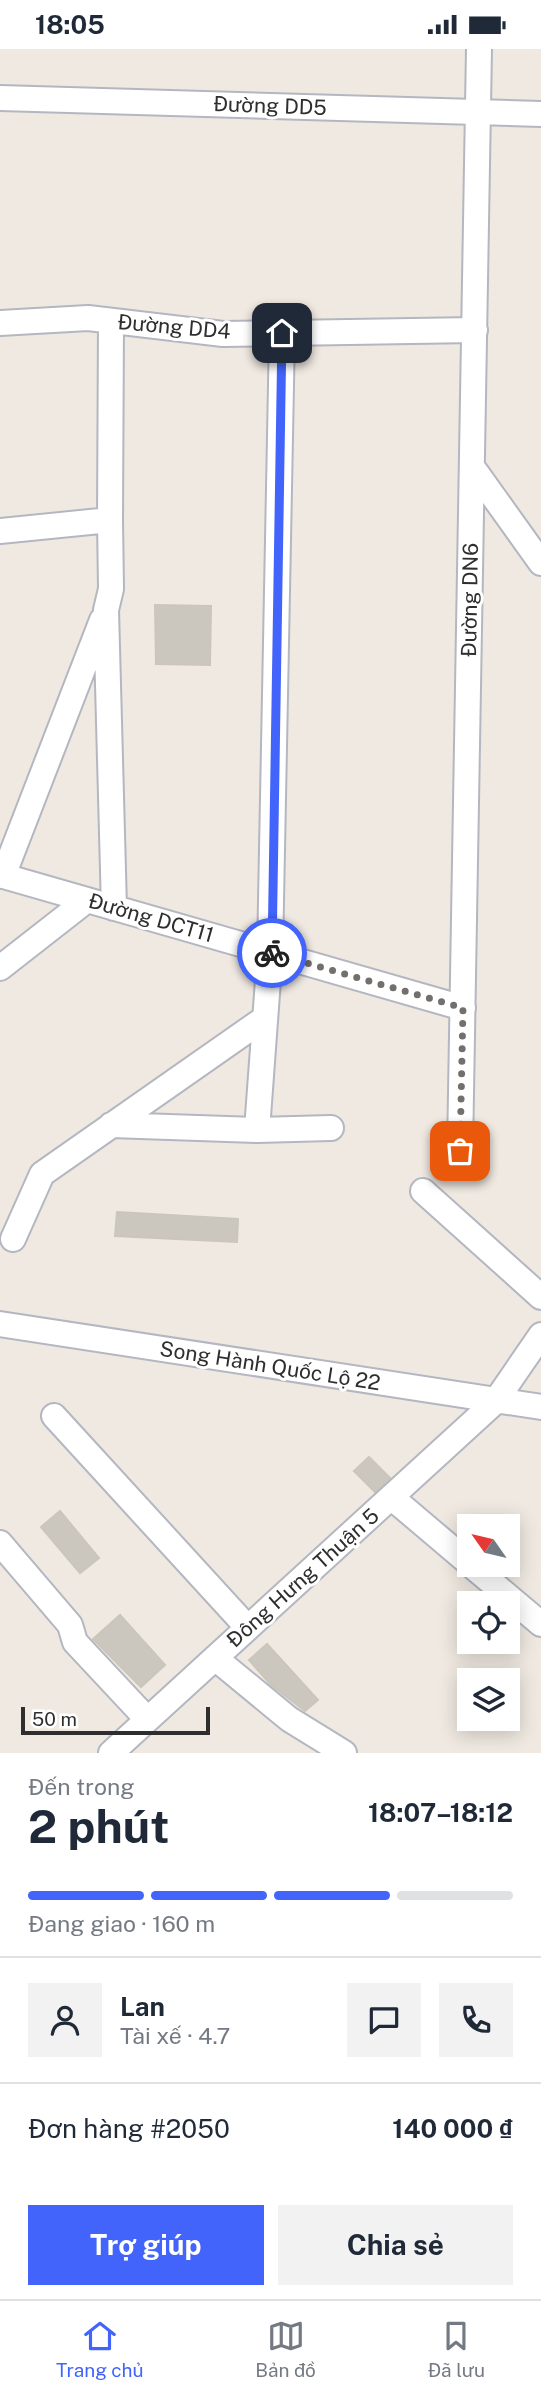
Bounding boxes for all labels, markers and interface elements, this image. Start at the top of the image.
text: 18:05 [35,9,105,40]
street label: Đường DD5 [213,91,327,120]
pin [252,303,312,363]
street label: Đường DD4 [116,309,232,344]
icon: home [263,314,301,352]
street label: Đường DN6 [456,543,483,657]
street label: Đường DCT11 [86,888,217,947]
courier [237,918,307,988]
icon: bike [253,934,291,972]
pin [430,1121,490,1181]
icon: bag [441,1132,479,1170]
street label: Song Hành Quốc Lộ 22 [158,1336,382,1395]
street label: Đông Hưng Thuận 5 [221,1503,384,1652]
north arrow [457,1514,520,1577]
map controls [457,1514,520,1731]
button: locate [457,1591,520,1654]
button: layers [457,1668,520,1731]
scale bar [21,1704,210,1736]
text: 50 m [32,1708,77,1730]
text: Đến trong [28,1773,135,1800]
text: 18:07–18:12 [368,1797,513,1828]
text: 2 phút [28,1799,169,1853]
text: Đang giao · 160 m [28,1910,215,1937]
button: person [28,1983,102,2057]
button: chat [347,1983,421,2057]
button: phone [439,1983,513,2057]
text: Lan [120,1991,165,2022]
text: Tài xế · 4.7 [120,2022,230,2049]
text: Đơn hàng #2050 [28,2113,230,2144]
text: 140 000 ₫ [392,2113,513,2144]
button: Trợ giúp [28,2205,264,2285]
button: Chia sẻ [278,2205,513,2285]
tab: Trang chủ [56,2317,144,2381]
tab: Bản đồ [255,2317,316,2381]
tab: Đã lưu [428,2317,485,2381]

